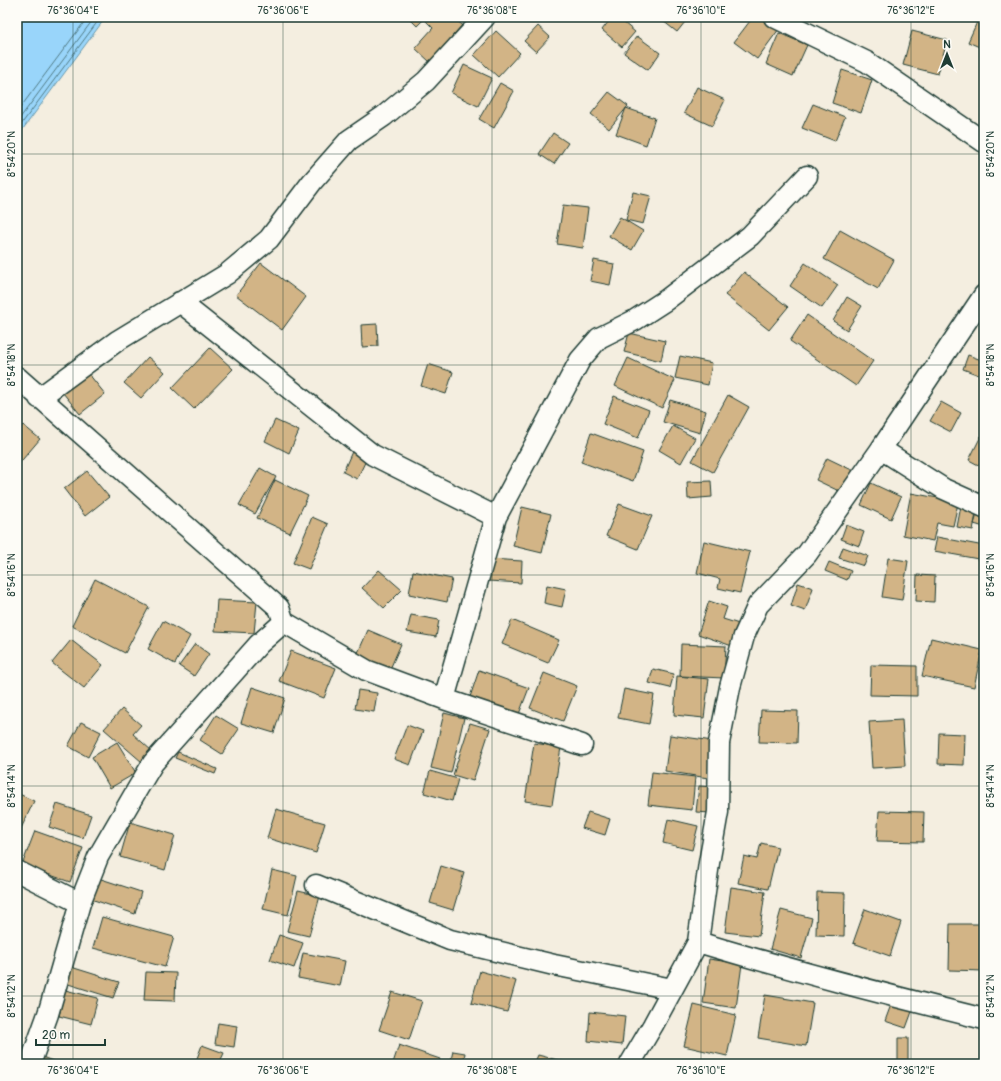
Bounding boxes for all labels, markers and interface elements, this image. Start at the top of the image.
text: 76°36'04"E [48,5,98,17]
text: 76°36'06"E [258,5,308,17]
text: 76°36'08"E [467,5,517,17]
text: 76°36'10"E [677,5,725,17]
text: 76°36'12"E [887,5,935,17]
north arrow [927,34,967,74]
text: N [943,38,951,51]
text: 8°54'20"N [6,131,18,177]
text: 8°54'20"N [985,131,997,177]
text: 8°54'18"N [6,344,18,386]
text: 8°54'18"N [985,344,997,386]
text: 8°54'16"N [6,553,18,597]
text: 8°54'16"N [985,553,997,597]
text: 8°54'14"N [6,764,18,808]
text: 8°54'14"N [985,764,997,808]
text: 8°54'12"N [6,974,18,1017]
text: 8°54'12"N [985,974,997,1017]
scale bar [36,1021,105,1047]
text: 20 m [42,1028,71,1043]
text: 76°36'04"E [48,1065,98,1077]
text: 76°36'06"E [258,1065,308,1077]
text: 76°36'08"E [467,1065,517,1077]
text: 76°36'10"E [677,1065,725,1077]
text: 76°36'12"E [887,1065,935,1077]

